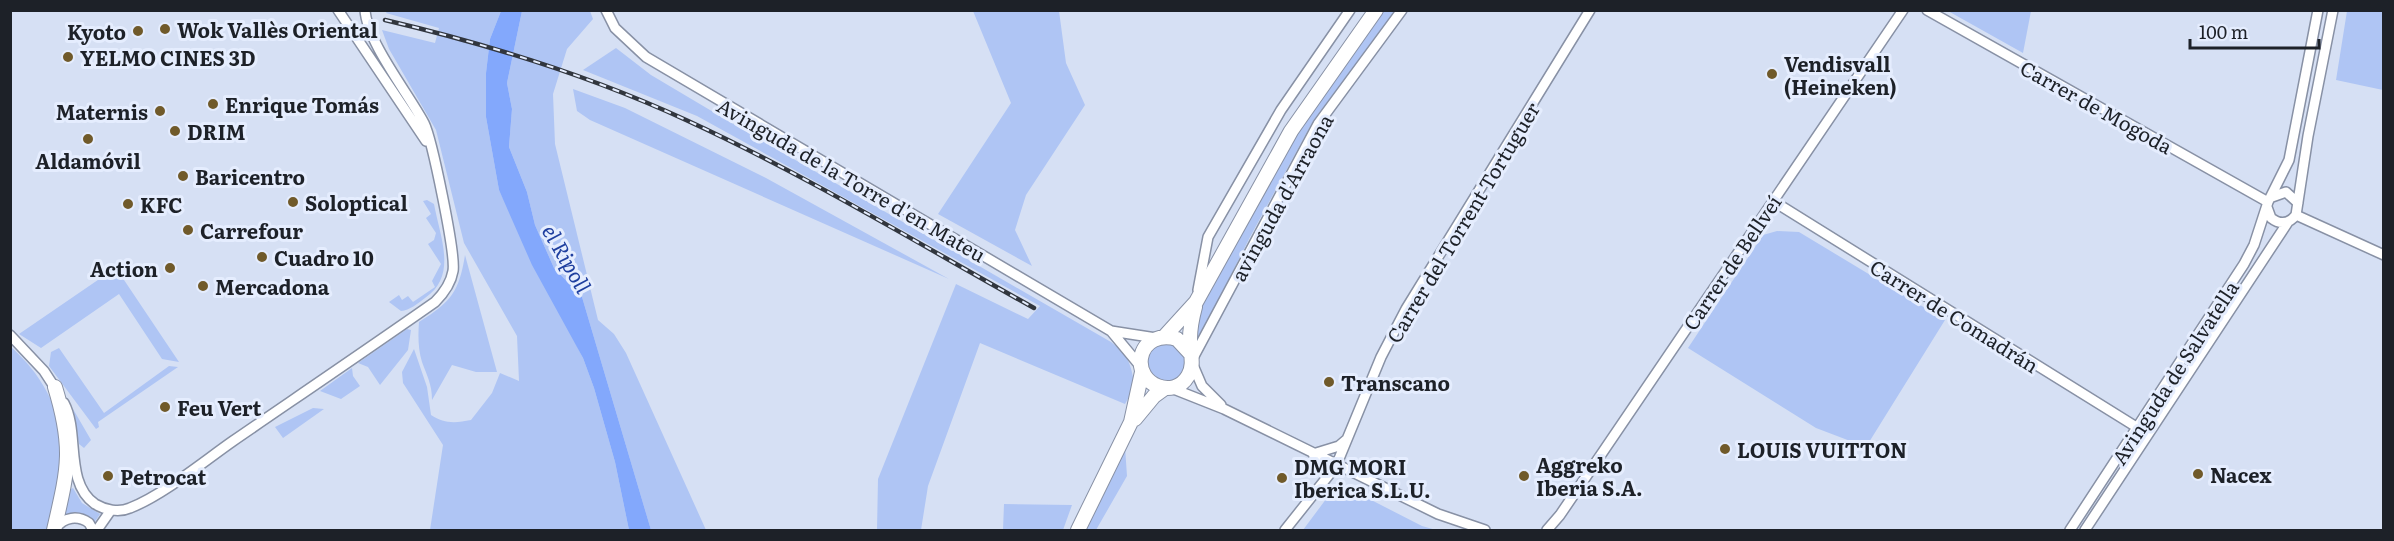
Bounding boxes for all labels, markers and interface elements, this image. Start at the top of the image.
scale bar [2190,12,2319,50]
place label: Wok Vallès Oriental [177,14,378,44]
place label: Kyoto [67,16,126,46]
text: 100 m [2199,18,2248,45]
marker: Wok Vallès Oriental [158,22,172,36]
marker: Kyoto [131,24,145,38]
place label: YELMO CINES 3D [80,42,256,72]
place label: Vendisvall (Heineken) [1784,48,1897,101]
marker: YELMO CINES 3D [61,50,75,64]
street label: Carrer de Mogoda [2015,52,2179,160]
marker: Vendisvall (Heineken) [1765,67,1779,81]
place label: Enrique Tomás [225,89,379,119]
street label: Avinguda de la Torre d'en Mateu [712,90,992,269]
street label: Carrer del Torrent Tortuguer [1378,95,1546,348]
place label: Maternis [56,96,148,126]
marker: Enrique Tomás [206,97,220,111]
marker: Maternis [153,104,167,118]
street label: avinguda d'Arraona [1223,108,1340,286]
place label: DRIM [187,116,246,146]
marker: DRIM [168,124,182,138]
marker: Aldamóvil [81,132,95,146]
place label: Aldamóvil [35,145,141,175]
place label: Baricentro [195,161,305,191]
marker: Baricentro [176,169,190,183]
place label: Soloptical [305,187,408,217]
street label: Carrer de Bellveí [1675,188,1788,336]
place label: KFC [140,189,182,219]
marker: Soloptical [286,195,300,209]
marker: KFC [121,197,135,211]
place label: Carrefour [200,215,303,245]
water label: el Ripoll [536,218,600,298]
marker: Carrefour [181,223,195,237]
place label: Cuadro 10 [274,242,374,272]
marker: Cuadro 10 [255,250,269,264]
street label: Carrer de Comadrán [1865,251,2045,379]
place label: Action [90,253,158,283]
marker: Action [163,261,177,275]
place label: Mercadona [215,271,330,301]
street label: Avinguda de Salvatella [2103,274,2245,470]
marker: Mercadona [196,279,210,293]
place label: Transcano [1341,367,1450,397]
marker: Transcano [1322,375,1336,389]
place label: Feu Vert [177,392,262,422]
marker: Feu Vert [158,400,172,414]
place label: LOUIS VUITTON [1737,434,1907,464]
marker: LOUIS VUITTON [1718,442,1732,456]
place label: Aggreko Iberia S.A. [1536,449,1643,502]
place label: DMG MORI Iberica S.L.U. [1294,451,1431,504]
place label: Nacex [2210,459,2272,489]
place label: Petrocat [120,461,206,491]
marker: Nacex [2191,467,2205,481]
marker: Petrocat [101,469,115,483]
marker: Aggreko Iberia S.A. [1517,469,1531,483]
marker: DMG MORI Iberica S.L.U. [1275,471,1289,485]

